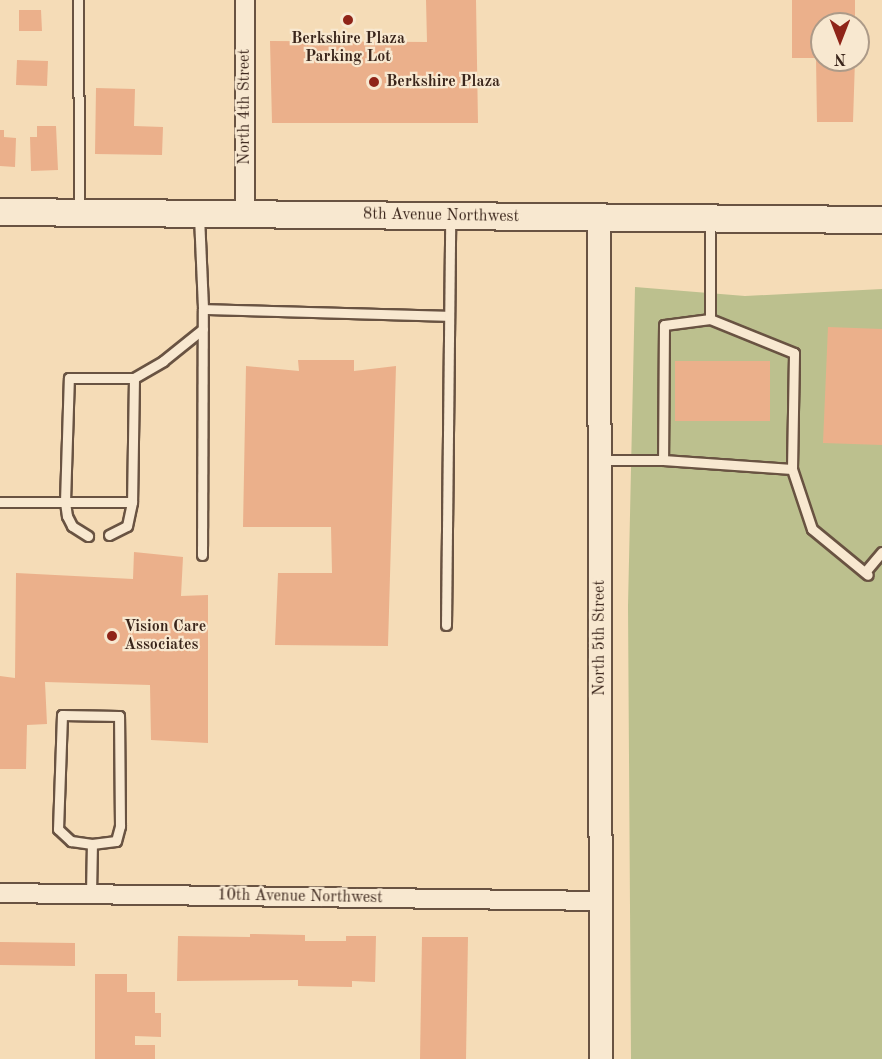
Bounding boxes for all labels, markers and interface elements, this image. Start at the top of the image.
north arrow [810,12,870,72]
marker: Berkshire Plaza Parking Lot [341,13,355,27]
place label: Berkshire Plaza Parking Lot [291,29,405,67]
street label: North 4th Street [235,49,255,165]
text: N [834,50,846,66]
place label: Berkshire Plaza [386,72,500,92]
marker: Berkshire Plaza [367,75,381,89]
street label: 8th Avenue Northwest [363,205,519,227]
street label: North 5th Street [590,580,610,696]
place label: Vision Care Associates [124,617,206,655]
marker: Vision Care Associates [105,629,119,643]
street label: 10th Avenue Northwest [217,886,383,908]

